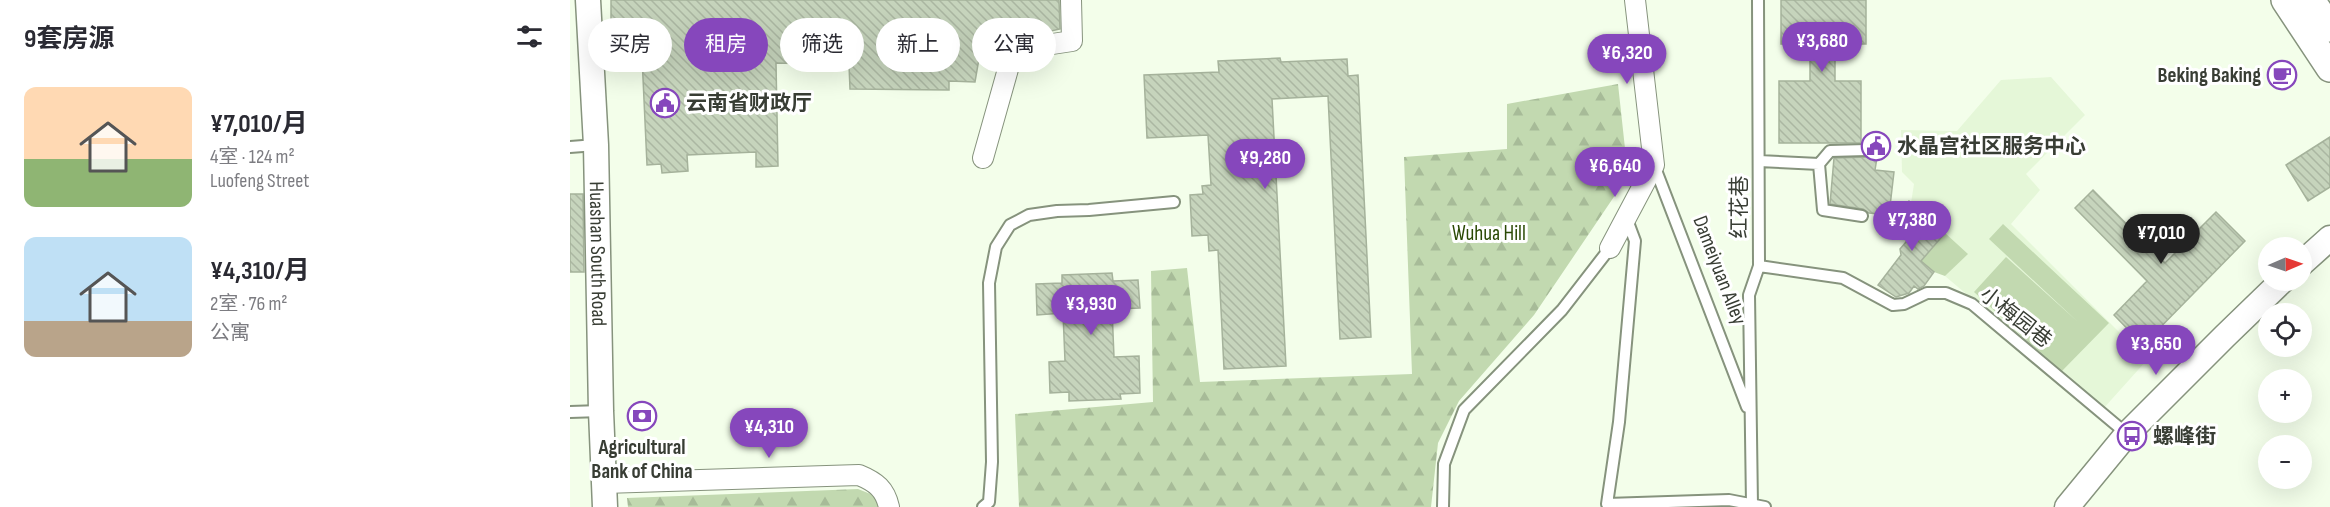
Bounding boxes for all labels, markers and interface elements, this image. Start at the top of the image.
chip: 买房 [588,18,672,72]
chip: 租房 [684,18,768,72]
chip: 筛选 [780,18,864,72]
chip: 新上 [876,18,960,72]
chip: 公寓 [972,18,1056,72]
icon: filters [513,20,546,53]
pin: ¥3,680 [1773,22,1871,73]
text: 9套房源 [24,24,114,55]
text: ¥3,680 [1796,29,1848,53]
pin: ¥6,320 [1578,34,1676,85]
text: ¥6,320 [1601,41,1653,65]
cafe icon: Beking Baking [2266,59,2298,91]
place label: Beking Baking [2157,63,2261,88]
public building icon: 云南省财政厅 [649,87,681,119]
place label: 云南省财政厅 [686,91,812,116]
text: ¥7,010/月 [210,109,308,140]
icon: home [72,111,144,183]
public building icon: 水晶宫社区服务中心 [1860,130,1892,162]
place label: 水晶宫社区服务中心 [1897,134,2086,159]
pin: ¥9,280 [1216,139,1314,190]
text: 4室 · 124 m² [210,145,295,169]
text: ¥9,280 [1239,146,1291,170]
pin: ¥6,640 [1566,147,1664,198]
text: ¥6,640 [1589,154,1641,178]
text: Luofeng Street [210,169,309,193]
street label: 红花巷 [1727,176,1752,239]
street label: Huashan South Road [584,181,611,326]
pin: ¥7,380 [1863,201,1961,252]
text: ¥7,380 [1887,208,1937,232]
street label: Dameiyuan Alley [1687,212,1752,328]
pin: ¥7,010 [2112,214,2210,265]
park label: Wuhua Hill [1452,221,1526,246]
text: ¥7,010 [2137,221,2185,245]
north arrow [2258,237,2312,291]
map controls [2258,237,2312,489]
text: ¥4,310/月 [210,256,310,287]
icon: home [72,261,144,333]
street label: 小梅园巷 [1975,282,2056,353]
pin: ¥3,930 [1042,285,1140,336]
text: 2室 · 76 m² [210,292,288,316]
text: ¥3,930 [1065,292,1117,316]
button: locate [2258,303,2312,357]
text: 公寓 [210,321,250,345]
pin: ¥3,650 [2107,325,2205,376]
text: ¥3,650 [2130,332,2182,356]
button: + [2258,369,2312,423]
bank icon: Agricultural Bank of China [626,400,658,432]
pin: ¥4,310 [720,408,818,459]
text: ¥4,310 [744,415,794,439]
bus stop icon: 螺峰街 [2116,420,2148,452]
place label: 螺峰街 [2153,424,2216,449]
place label: Agricultural Bank of China [591,435,693,484]
button: − [2258,435,2312,489]

